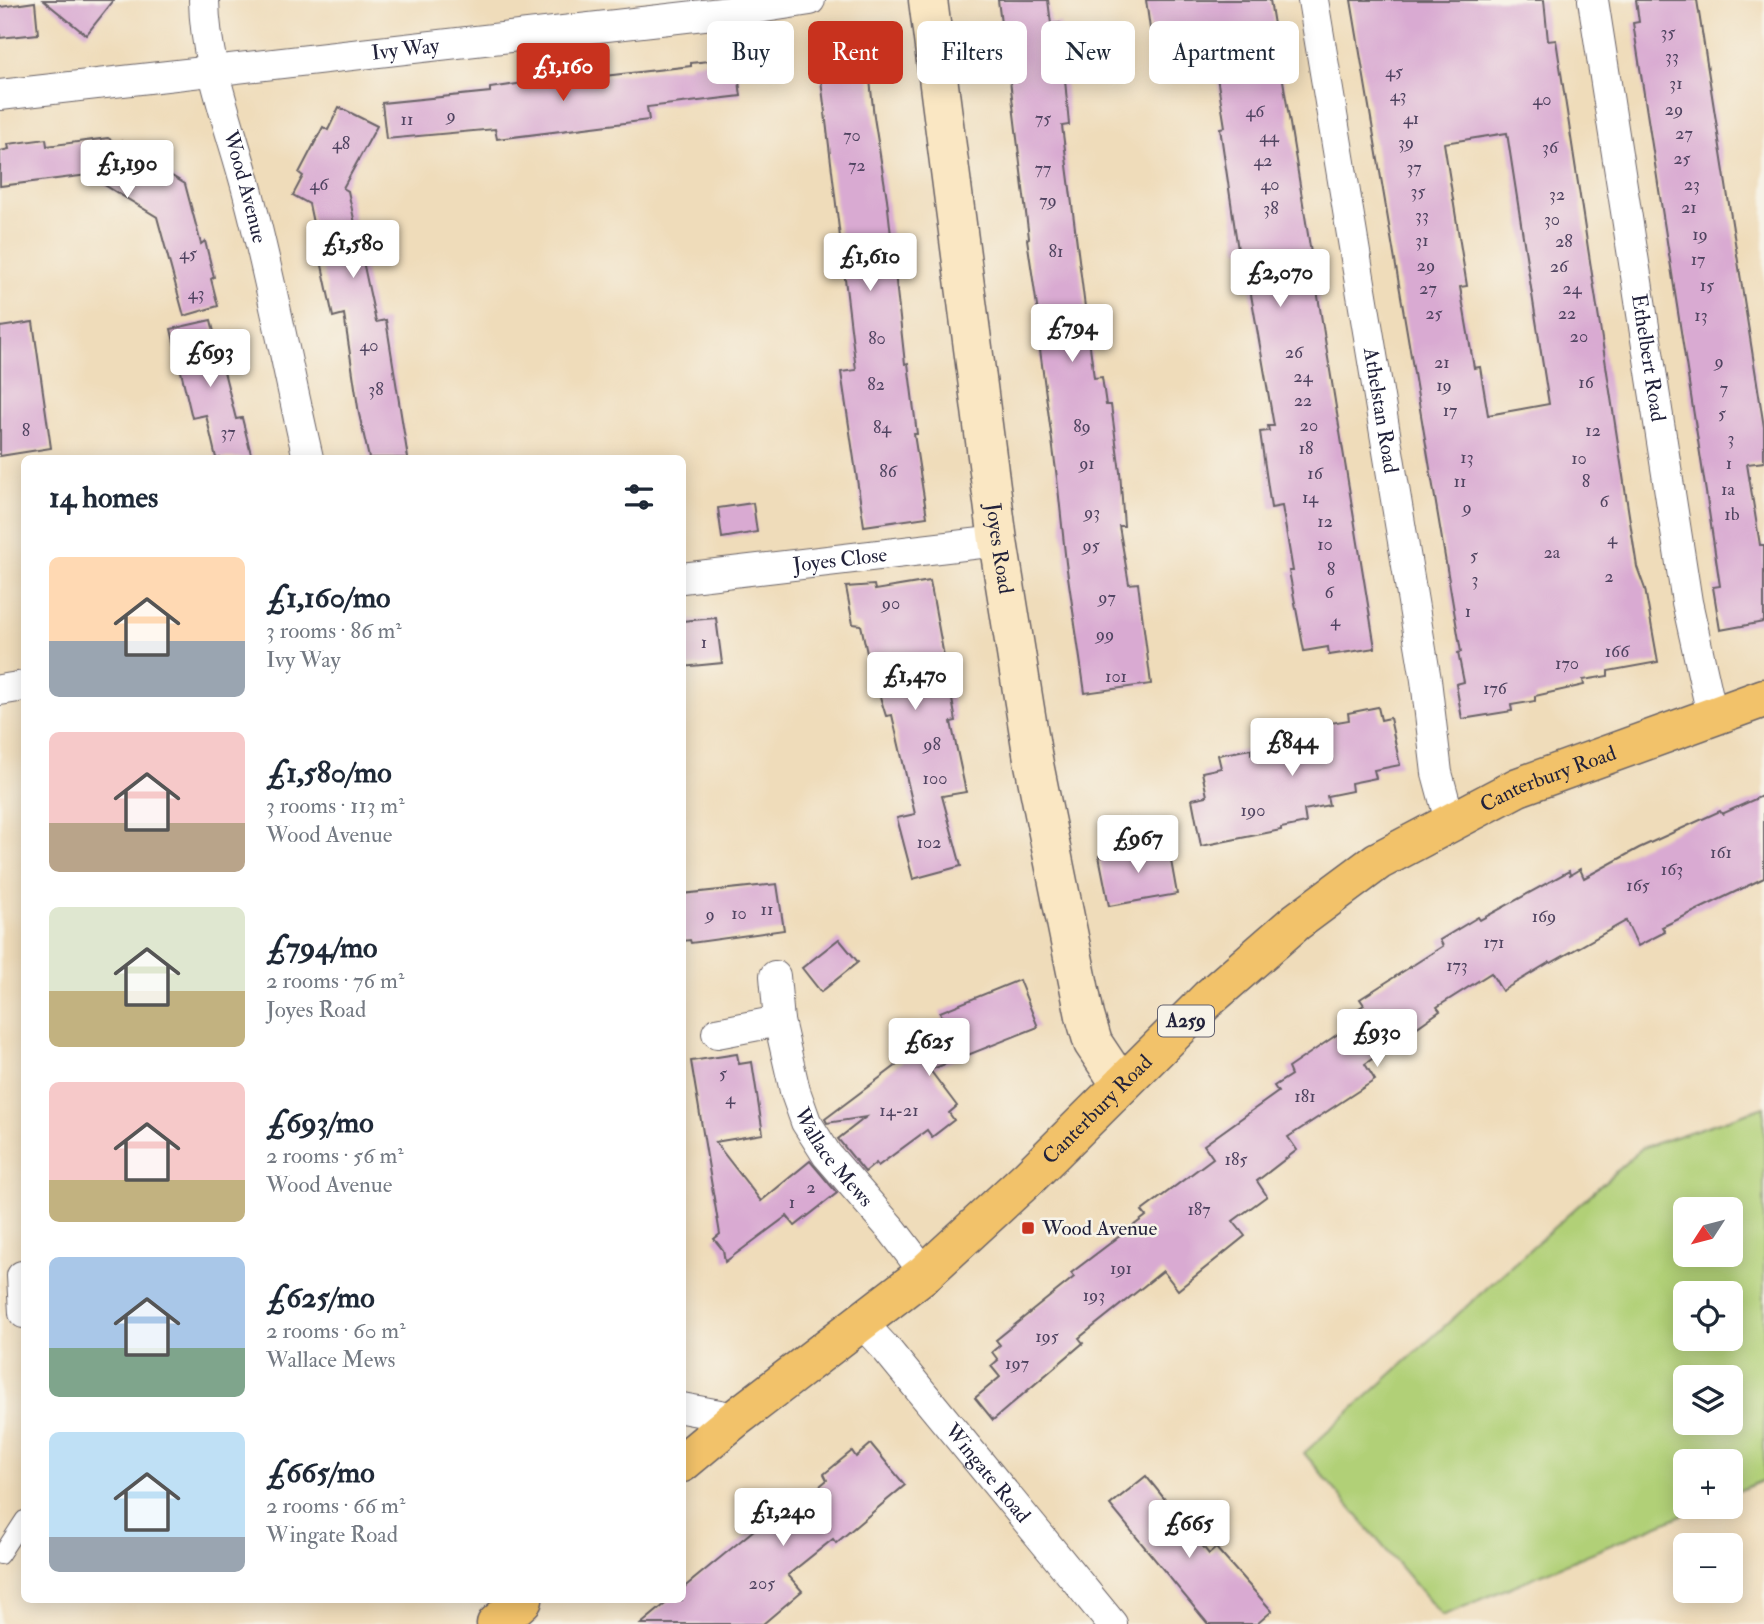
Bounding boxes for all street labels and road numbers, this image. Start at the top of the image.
street label: Ivy Way [370,32,442,66]
street label: Wood Avenue [217,126,274,246]
street label: Ethelbert Road [1626,292,1672,424]
street label: Athelstan Road [1357,344,1405,476]
street label: Joyes Road [980,500,1020,596]
street label: Joyes Close [790,541,889,579]
street label: Canterbury Road [1475,739,1620,818]
road number: A259 [1158,1006,1214,1036]
street label: Canterbury Road [1036,1048,1158,1170]
street label: Wallace Mews [788,1103,879,1212]
street label: Wingate Road [939,1417,1037,1529]

